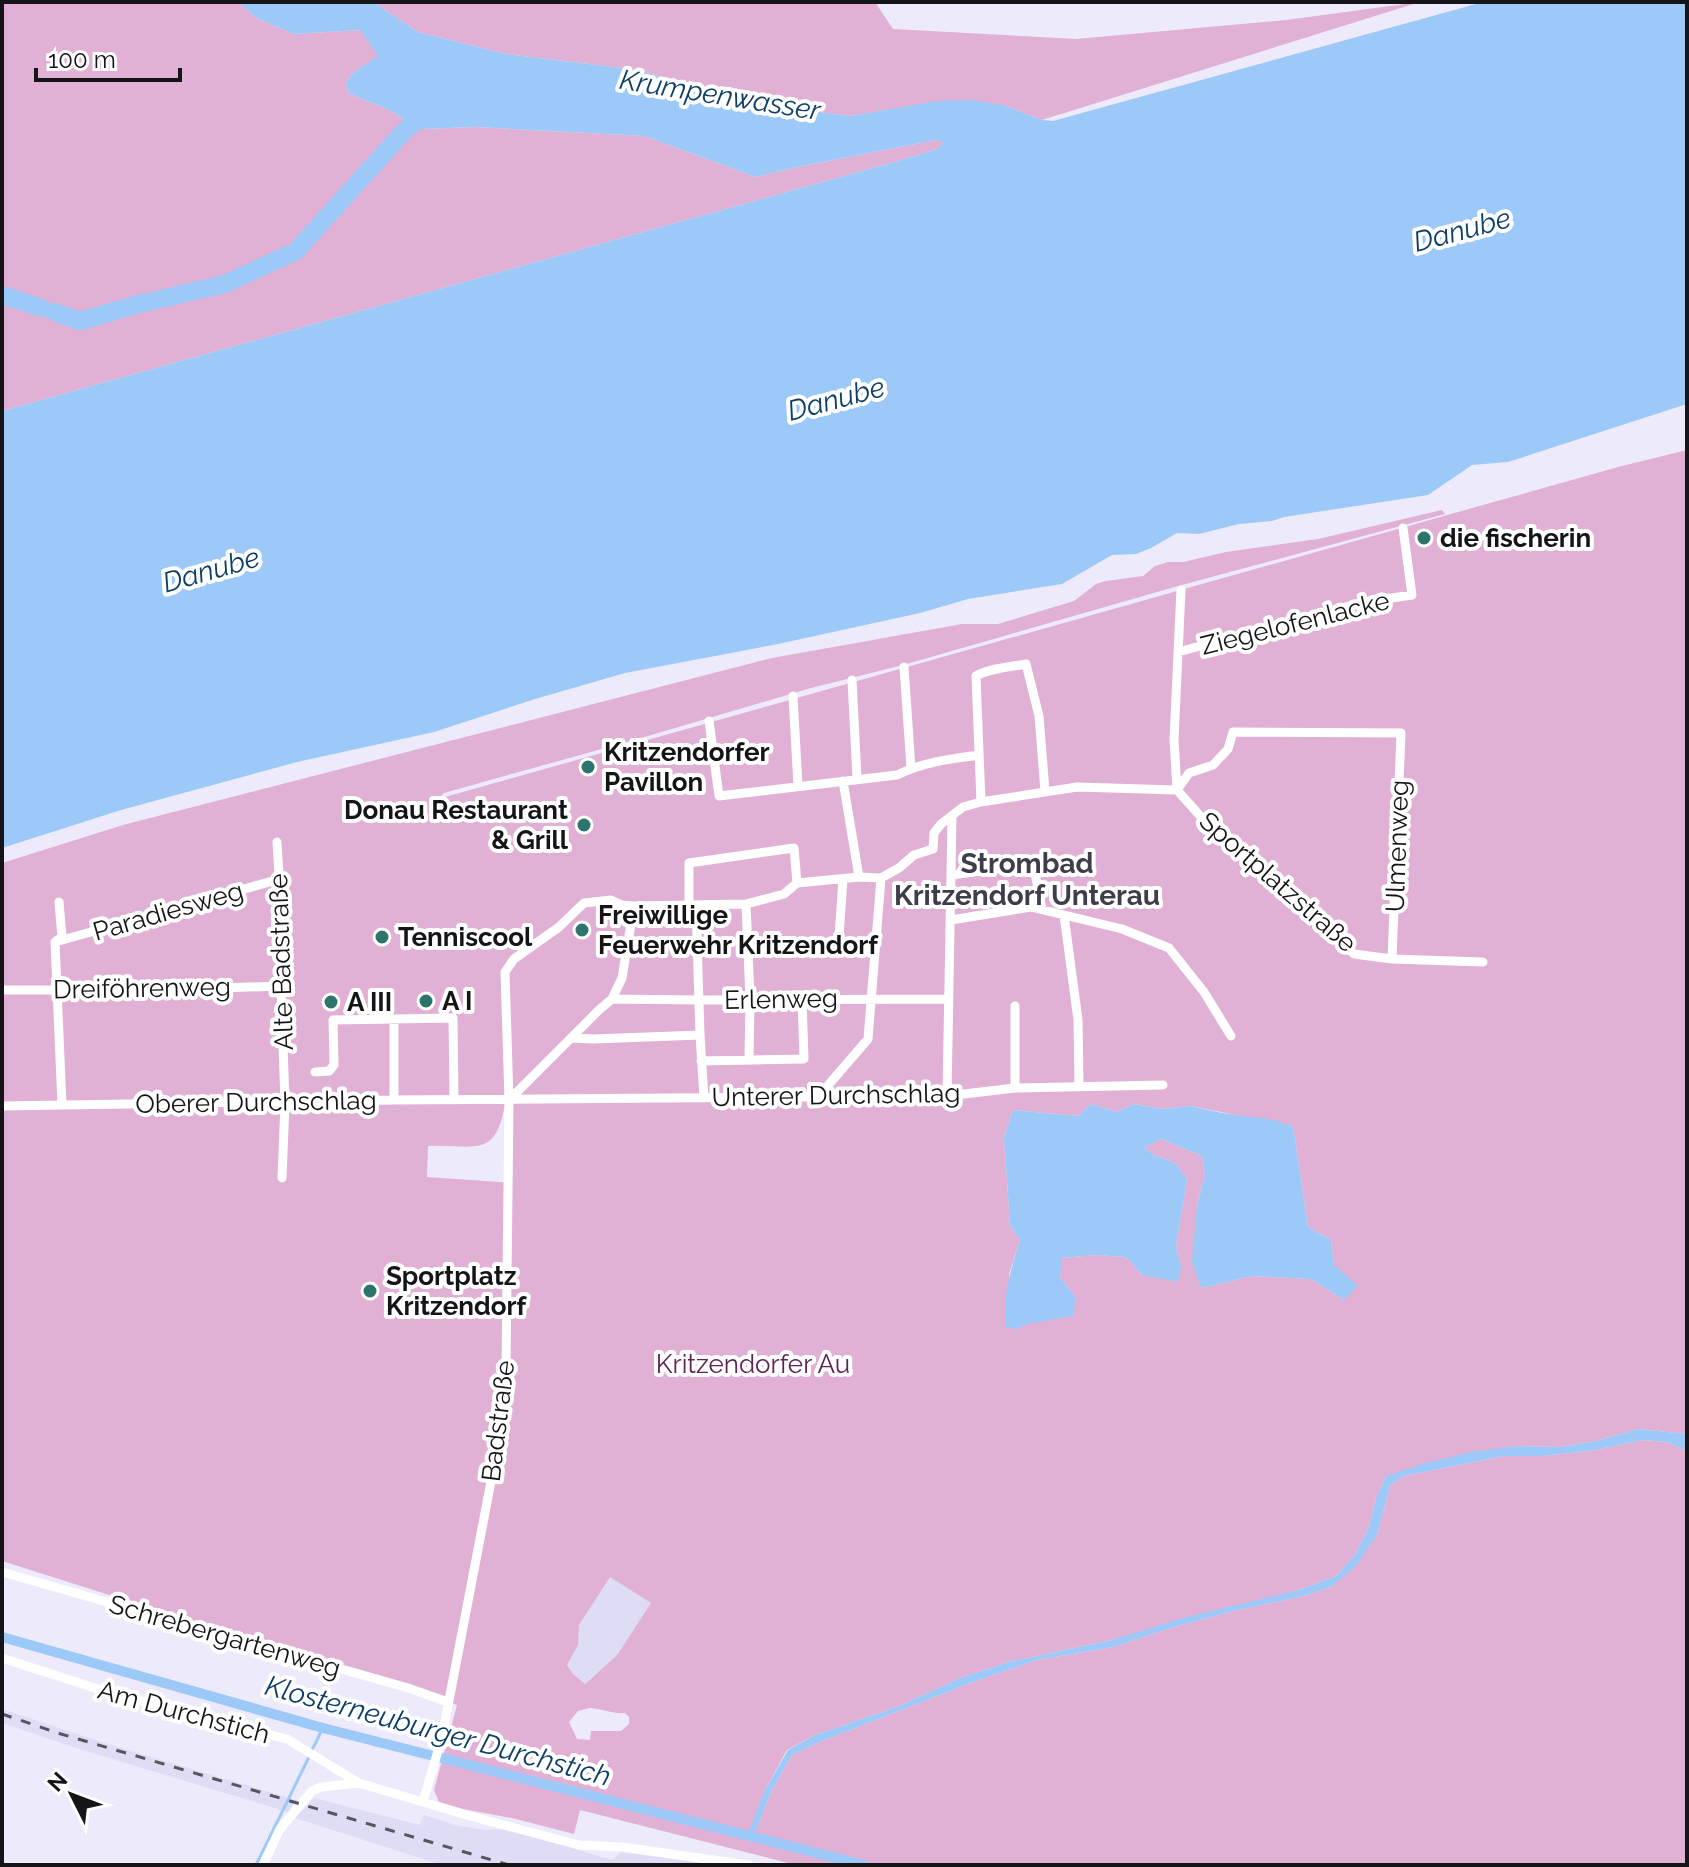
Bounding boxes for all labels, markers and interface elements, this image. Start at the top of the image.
scale bar [36,32,180,82]
text: 100 m [48,45,116,74]
water label: Krumpenwasser [617,63,824,127]
water label: Danube [1410,201,1514,259]
water label: Danube [784,370,888,428]
place label: die fischerin [1440,523,1591,553]
marker: die fischerin [1415,529,1433,547]
water label: Danube [159,540,263,600]
street label: Ziegelofenlacke [1198,585,1392,661]
place label: Kritzendorfer Pavillon [604,737,770,797]
marker: Kritzendorfer Pavillon [579,758,597,776]
street label: Ulmenweg [1380,779,1414,913]
place label: Donau Restaurant & Grill [344,795,569,855]
street label: Sportplatzstraße [1193,806,1363,958]
marker: Donau Restaurant & Grill [575,816,593,834]
district label: Strombad Kritzendorf Unterau [894,847,1160,912]
street label: Alte Badstraße [263,873,299,1051]
street label: Paradiesweg [89,875,247,947]
place label: Freiwillige Feuerwehr Kritzendorf [598,900,879,960]
marker: Freiwillige Feuerwehr Kritzendorf [573,921,591,939]
place label: Tenniscool [398,922,533,952]
marker: Tenniscool [373,928,391,946]
street label: Dreiföhrenweg [53,971,231,1005]
street label: Erlenweg [724,983,838,1015]
place label: A I [442,986,472,1016]
place label: A III [347,987,392,1017]
marker: A I [417,992,435,1010]
marker: A III [322,993,340,1011]
street label: Unterer Durchschlag [711,1078,961,1112]
street label: Oberer Durchschlag [135,1085,377,1119]
place label: Sportplatz Kritzendorf [386,1261,528,1321]
marker: Sportplatz Kritzendorf [361,1282,379,1300]
park label: Kritzendorfer Au [656,1349,850,1379]
street label: Badstraße [476,1359,520,1483]
street label: Schrebergartenweg [106,1589,344,1683]
water label: Klosterneuburger Durchstich [262,1669,614,1793]
street label: Am Durchstich [95,1675,273,1749]
north arrow [32,1755,112,1835]
text: N [42,1767,72,1797]

